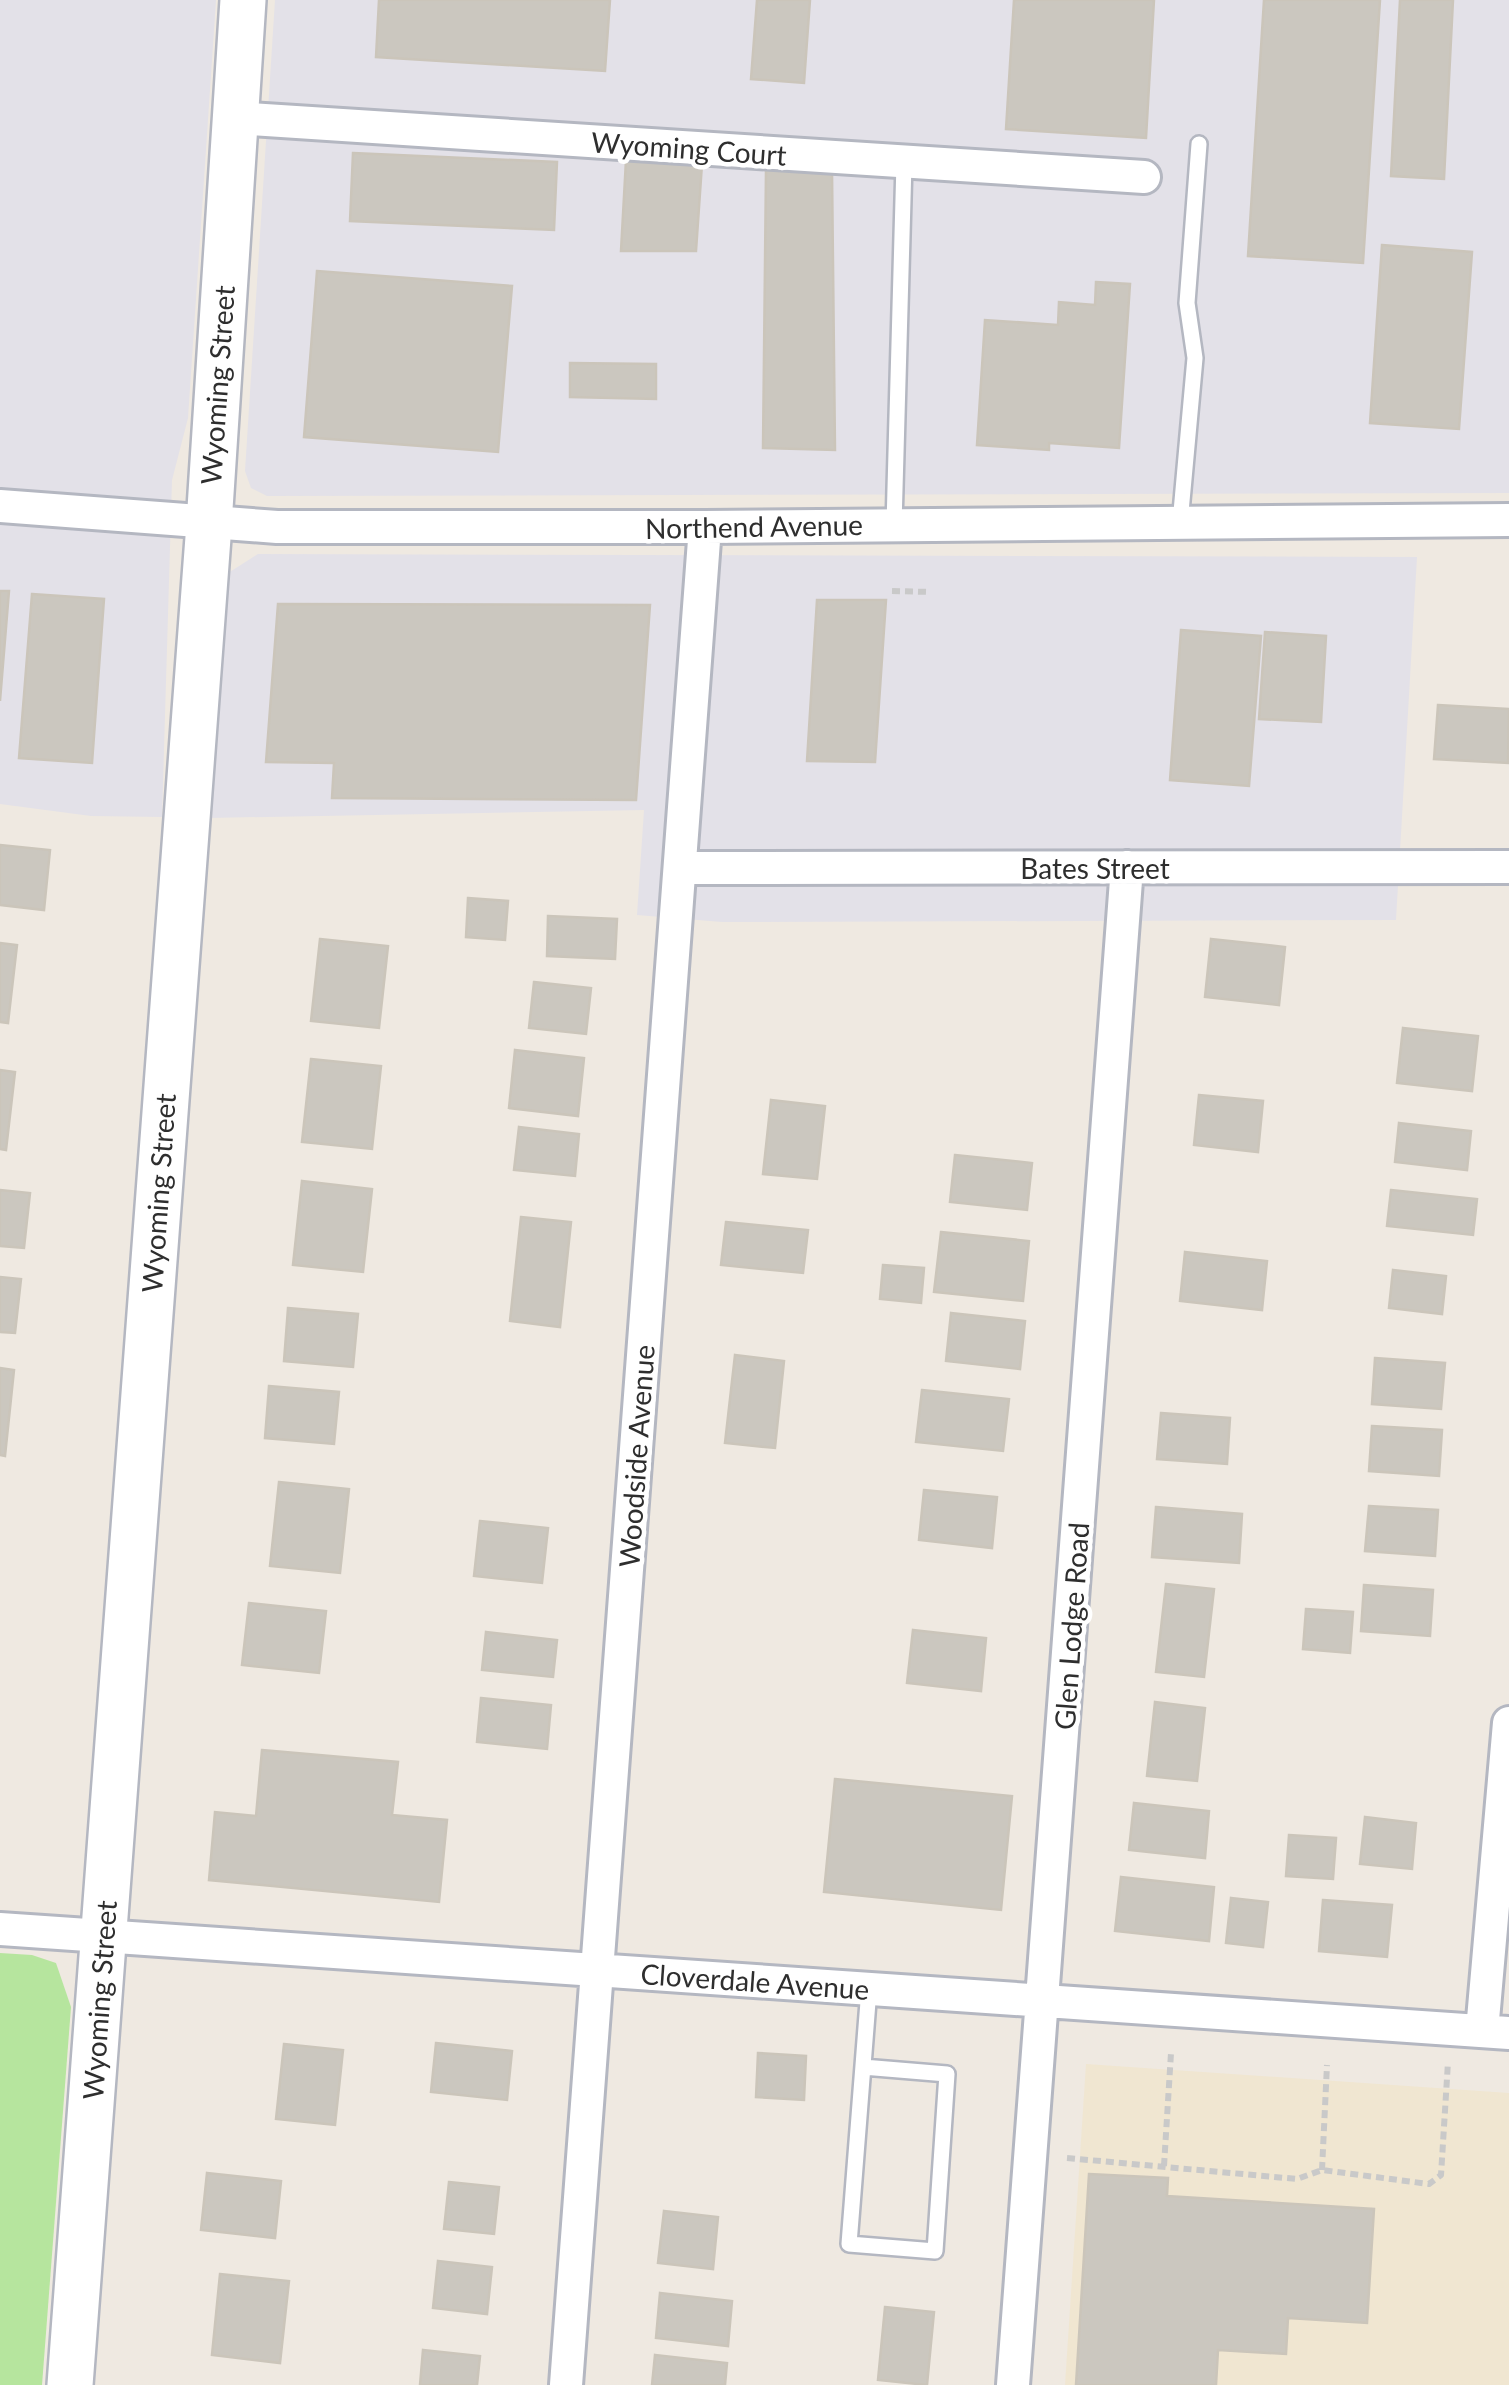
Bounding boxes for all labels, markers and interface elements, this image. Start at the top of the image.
street label: Wyoming Court [590,124,788,172]
street label: Wyoming Street [193,284,241,486]
street label: Northend Avenue [645,507,863,545]
street label: Bates Street [1020,851,1170,885]
street label: Wyoming Street [134,1092,182,1294]
street label: Woodside Avenue [611,1344,661,1568]
street label: Glen Lodge Road [1047,1521,1095,1731]
street label: Wyoming Street [75,1899,123,2101]
street label: Cloverdale Avenue [639,1956,871,2006]

